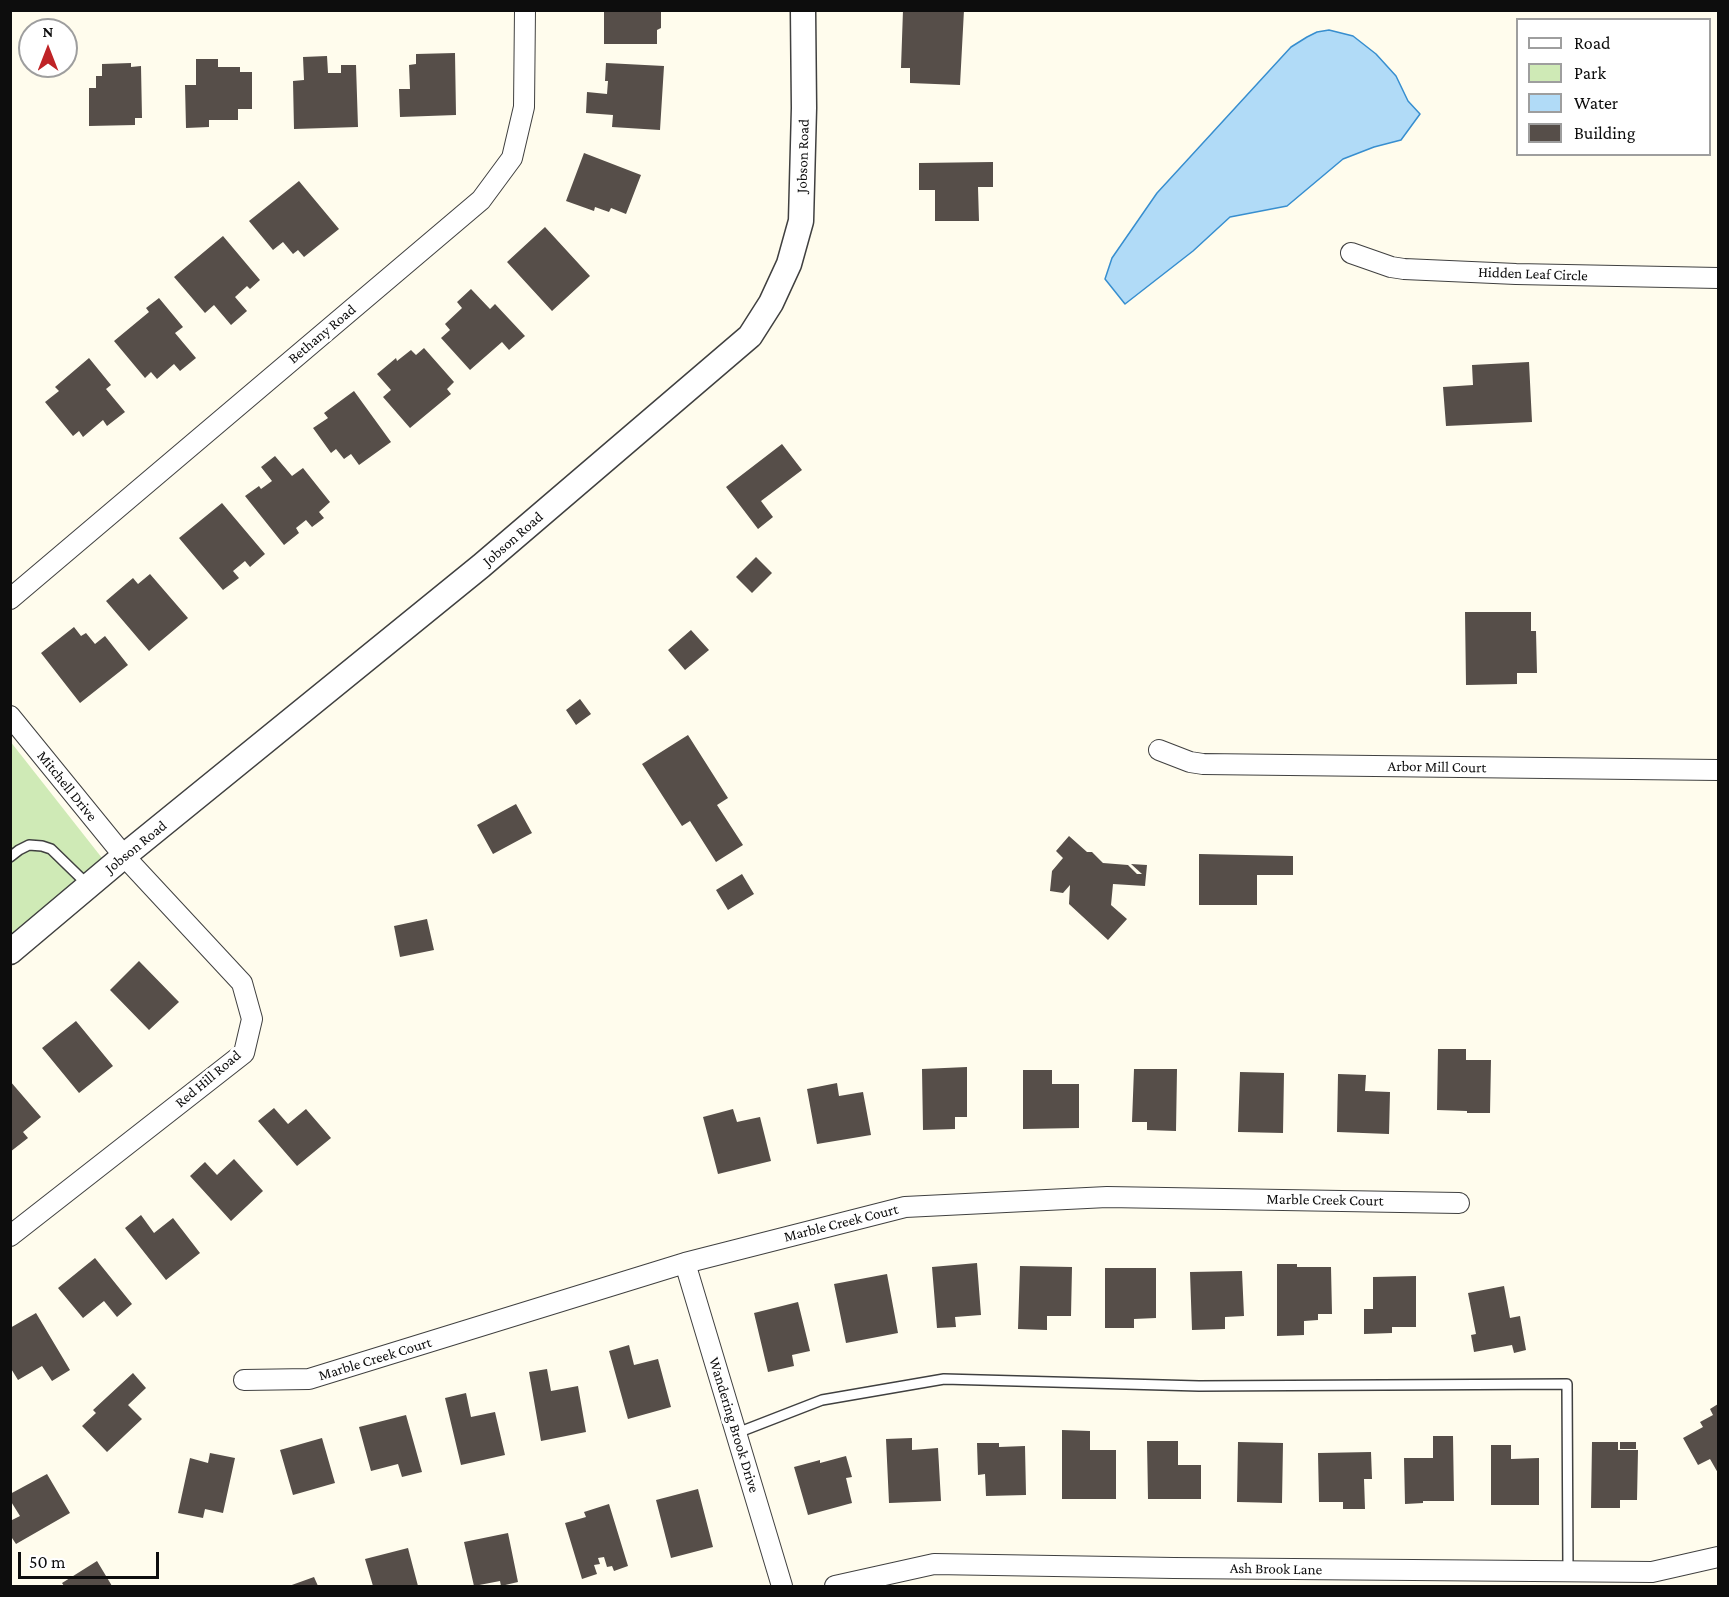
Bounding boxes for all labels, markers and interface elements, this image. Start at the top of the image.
north arrow [18,18,78,78]
legend [1516,18,1711,156]
text: N [43,23,53,40]
text: Road [1574,33,1611,53]
text: Park [1574,63,1606,83]
text: Water [1574,93,1618,113]
street label: Jobson Road [793,119,813,193]
text: Building [1574,123,1635,143]
street label: Hidden Leaf Circle [1478,263,1588,285]
street label: Bethany Road [284,300,360,368]
street label: Jobson Road [479,508,547,570]
street label: Mitchell Drive [33,747,101,825]
street label: Arbor Mill Court [1388,757,1486,777]
street label: Jobson Road [102,817,170,877]
street label: Red Hill Road [171,1046,245,1112]
street label: Marble Creek Court [1266,1190,1384,1210]
street label: Marble Creek Court [782,1200,900,1246]
street label: Marble Creek Court [316,1333,434,1385]
street label: Wandering Brook Drive [705,1355,763,1495]
scale bar [21,1540,162,1578]
text: 50 m [29,1552,66,1572]
street label: Ash Brook Lane [1230,1559,1322,1579]

